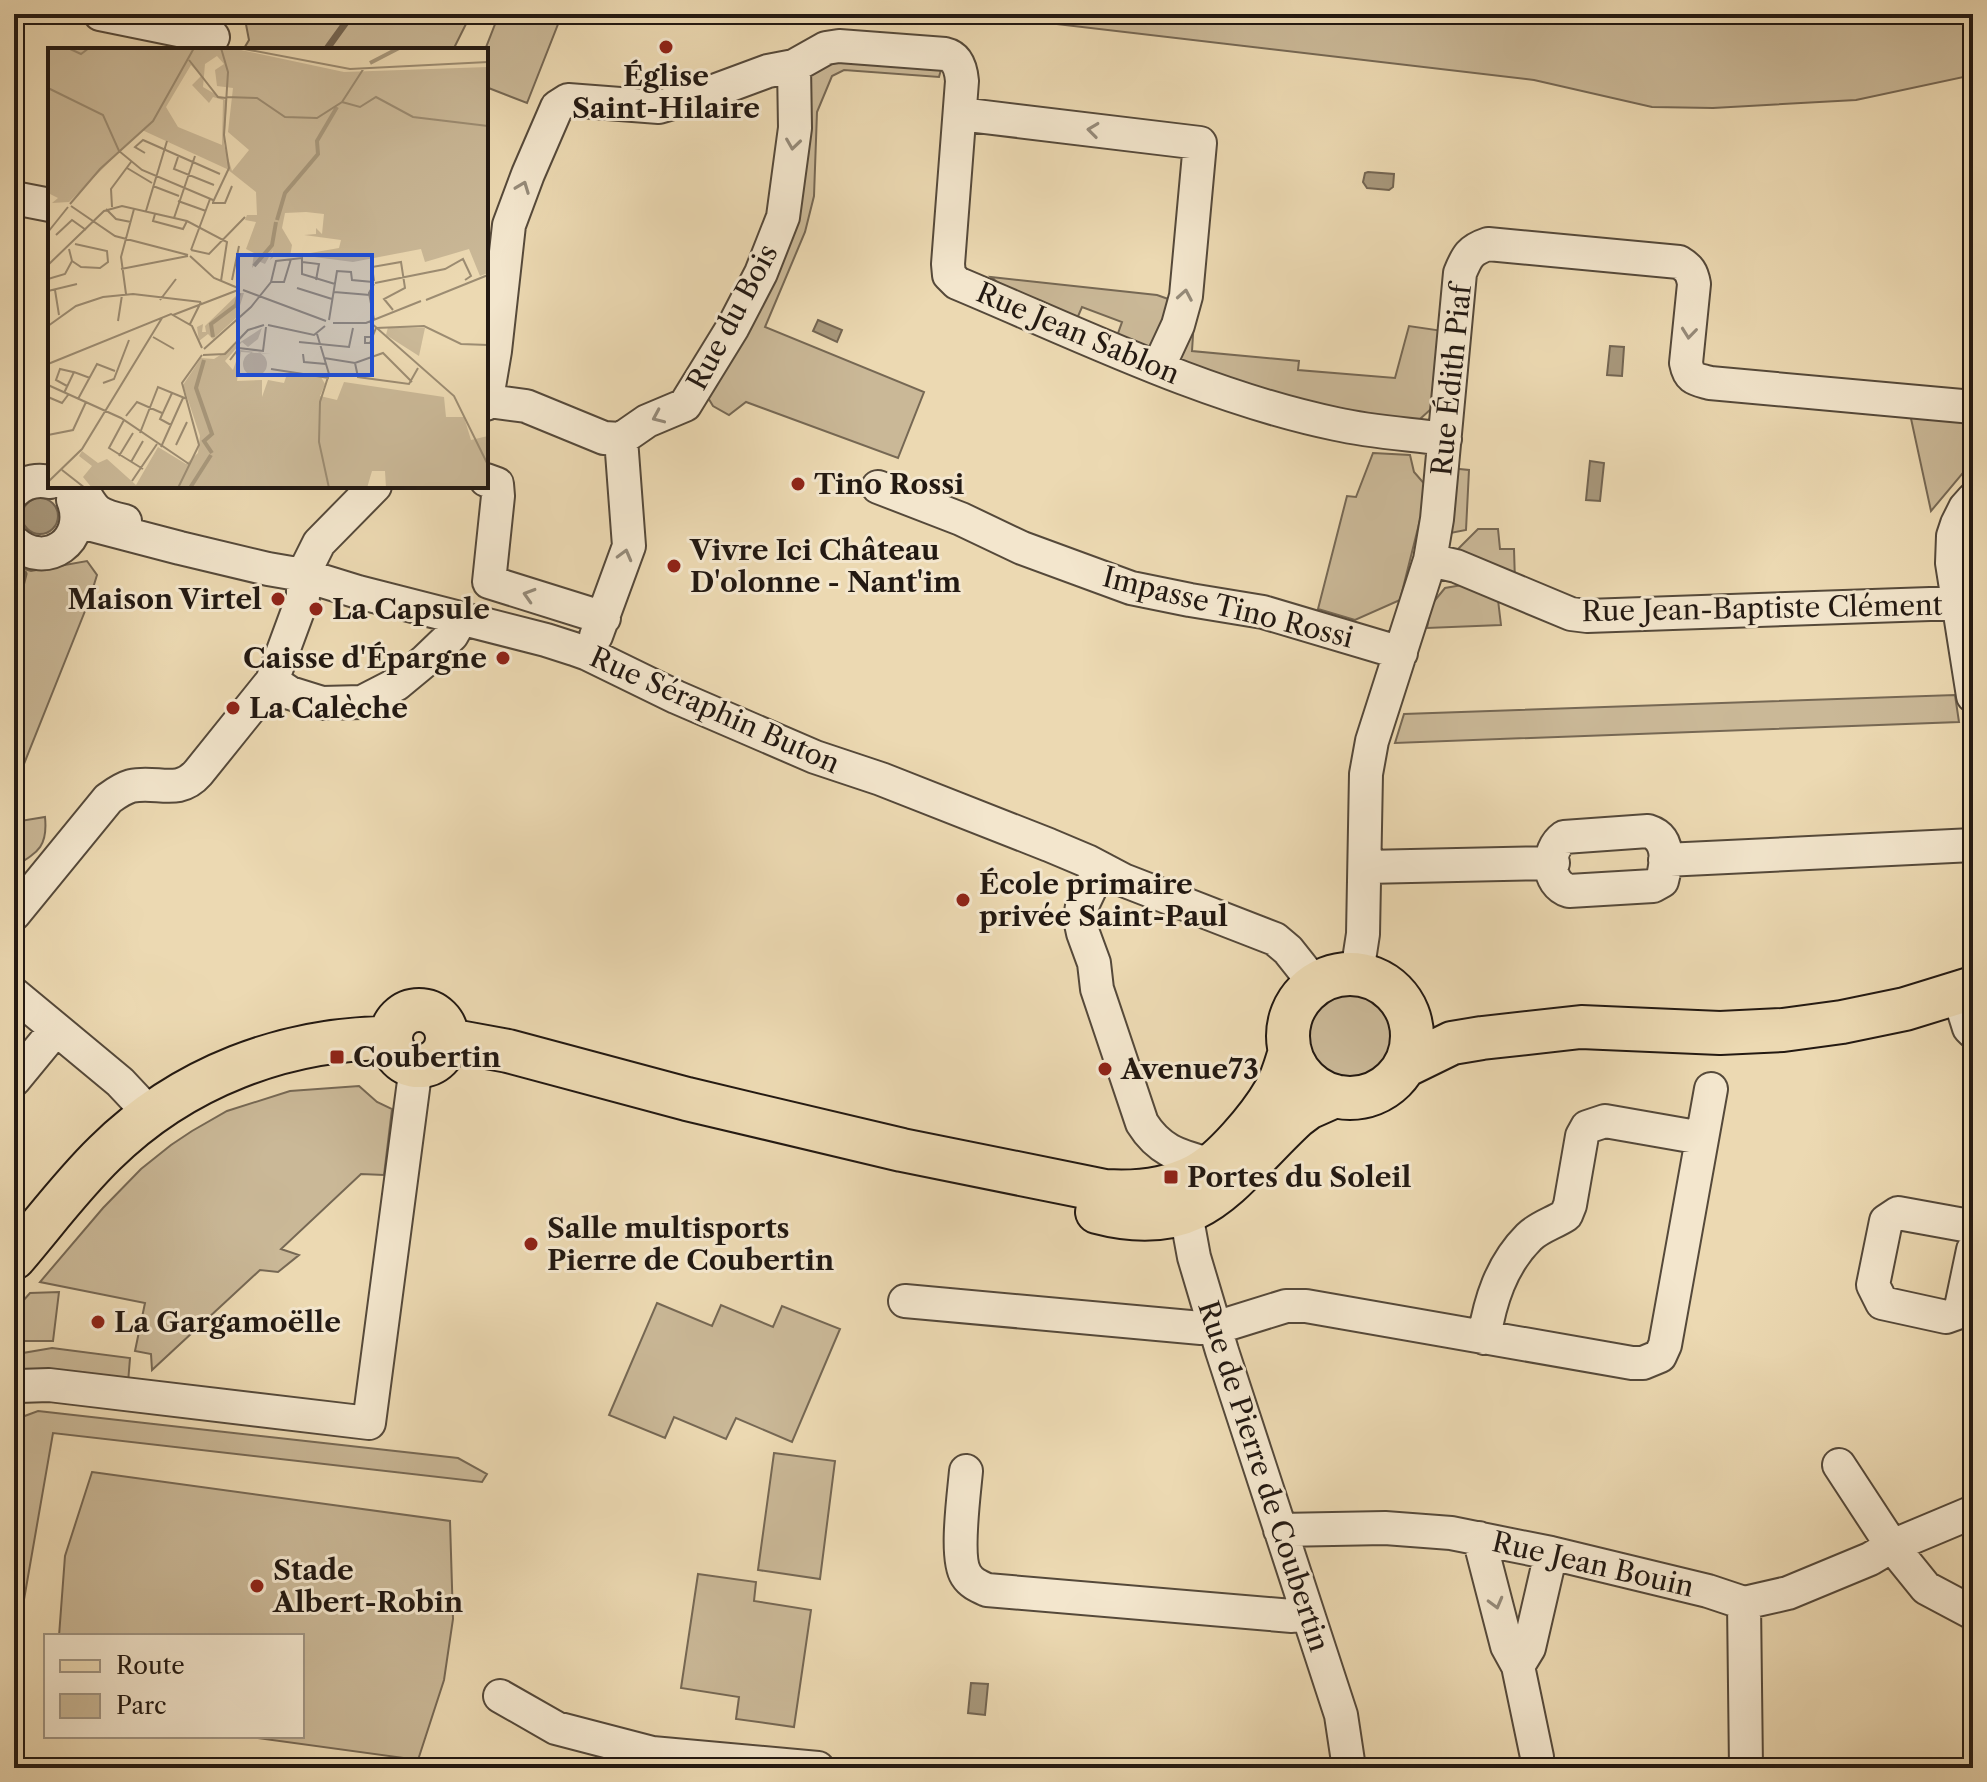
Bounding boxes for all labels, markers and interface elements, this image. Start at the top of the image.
marker: Église Saint-Hilaire [657,38,675,56]
inset map [48,48,488,488]
place label: Église Saint-Hilaire [572,59,760,125]
one-way arrow [1086,122,1099,139]
one-way arrow [785,137,802,151]
one-way arrow [513,181,530,195]
street label: Rue du Bois [679,238,785,396]
street label: Rue Jean Sablon [971,275,1185,391]
street label: Rue Édith Piaf [1424,280,1478,477]
one-way arrow [1175,288,1192,302]
one-way arrow [1680,327,1697,340]
one-way arrow [651,407,666,423]
place label: Tino Rossi [814,467,964,501]
marker: Tino Rossi [789,475,807,493]
place label: Vivre Ici Château D'olonne - Nant'im [689,533,961,599]
one-way arrow [615,549,632,562]
marker: Vivre Ici Château D'olonne - Nant'im [665,557,683,575]
street label: Impasse Tino Rossi [1099,559,1357,655]
place label: Maison Virtel [67,582,262,616]
one-way arrow [523,588,537,604]
street label: Rue Jean-Baptiste Clément [1581,588,1943,628]
marker: Maison Virtel [269,590,287,608]
place label: La Capsule [332,592,490,626]
marker: La Capsule [307,600,325,618]
street label: Rue Séraphin Buton [585,640,845,780]
place label: Caisse d'Épargne [243,641,487,675]
marker: Caisse d'Épargne [494,649,512,667]
place label: La Calèche [249,691,408,725]
marker: La Calèche [224,699,242,717]
place label: École primaire privée Saint-Paul [979,867,1228,933]
marker: École primaire privée Saint-Paul [954,891,972,909]
place label: Coubertin [353,1040,501,1074]
marker: Coubertin [328,1048,346,1066]
place label: Avenue73 [1120,1052,1259,1086]
marker: Avenue73 [1096,1060,1114,1078]
place label: Portes du Soleil [1187,1160,1412,1194]
marker: Portes du Soleil [1162,1168,1180,1186]
place label: Salle multisports Pierre de Coubertin [547,1211,834,1277]
marker: Salle multisports Pierre de Coubertin [522,1235,540,1253]
street label: Rue de Pierre de Coubertin [1191,1296,1337,1656]
place label: La Gargamoëlle [114,1305,341,1339]
marker: La Gargamoëlle [89,1313,107,1331]
street label: Rue Jean Bouin [1489,1524,1697,1604]
place label: Stade Albert-Robin [272,1553,463,1619]
marker: Stade Albert-Robin [248,1577,266,1595]
one-way arrow [1487,1595,1503,1609]
legend [44,1634,304,1738]
text: Route [116,1651,185,1680]
text: Parc [116,1691,167,1720]

